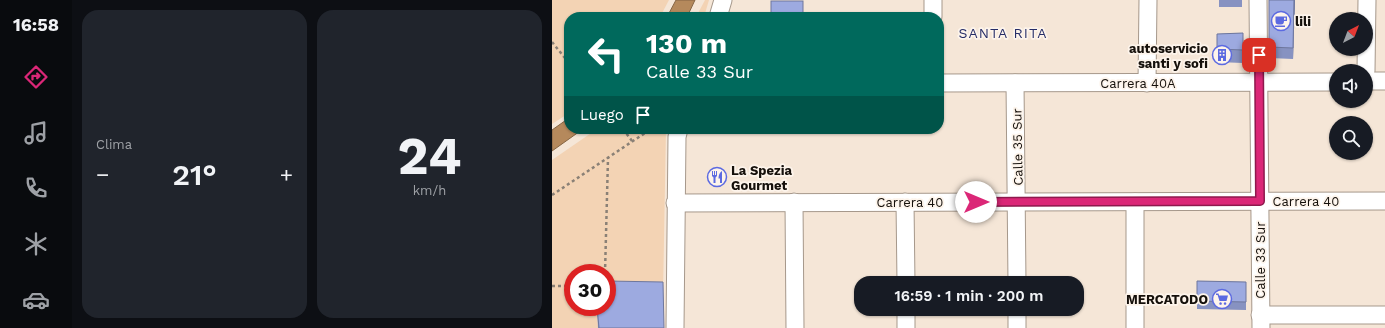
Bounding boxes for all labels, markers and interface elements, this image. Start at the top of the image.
cafe icon: lili [1270,10,1292,32]
north arrow [1329,12,1373,56]
map controls [1329,12,1373,160]
text: 16:58 [13,14,59,35]
place label: lili [1295,14,1311,29]
district label: SANTA RITA [959,25,1047,41]
text: 130 m [646,27,727,60]
icon: left [580,28,632,80]
pin [1242,38,1276,72]
place label: autoservicio santi y sofi [1129,41,1208,71]
building icon: autoservicio santi y sofi [1211,44,1233,66]
icon: arrive [1248,44,1270,66]
text: Calle 33 Sur [646,61,753,82]
icon: directions [22,63,50,91]
button: sound [1329,64,1373,108]
street label: Carrera 40A [1100,76,1176,91]
icon: arrive [632,104,654,126]
text: Luego [580,106,624,124]
street label: Calle 35 Sur [1009,108,1026,186]
button: search [1329,116,1373,160]
icon: music [22,119,50,147]
text: 24 [398,126,461,187]
text: Clima [96,137,132,152]
text: 21° [172,157,217,192]
text: − [96,162,109,187]
text: + [280,162,293,187]
place label: La Spezia Gourmet [731,163,792,193]
restaurant icon: La Spezia Gourmet [706,166,728,188]
icon: phone [22,174,50,202]
position arrow [955,181,997,223]
text: km/h [413,183,446,198]
street label: Carrera 40 [1273,194,1339,209]
street label: Carrera 40 [877,195,943,210]
street label: Calle 33 Sur [1253,221,1268,299]
icon: climate [22,230,50,258]
speed limit sign: 30 [564,264,616,316]
icon: car [22,286,50,314]
text: 16:59 · 1 min · 200 m [894,287,1044,305]
supermarket icon: MERCATODO [1211,288,1233,310]
place label: MERCATODO [1126,292,1208,307]

